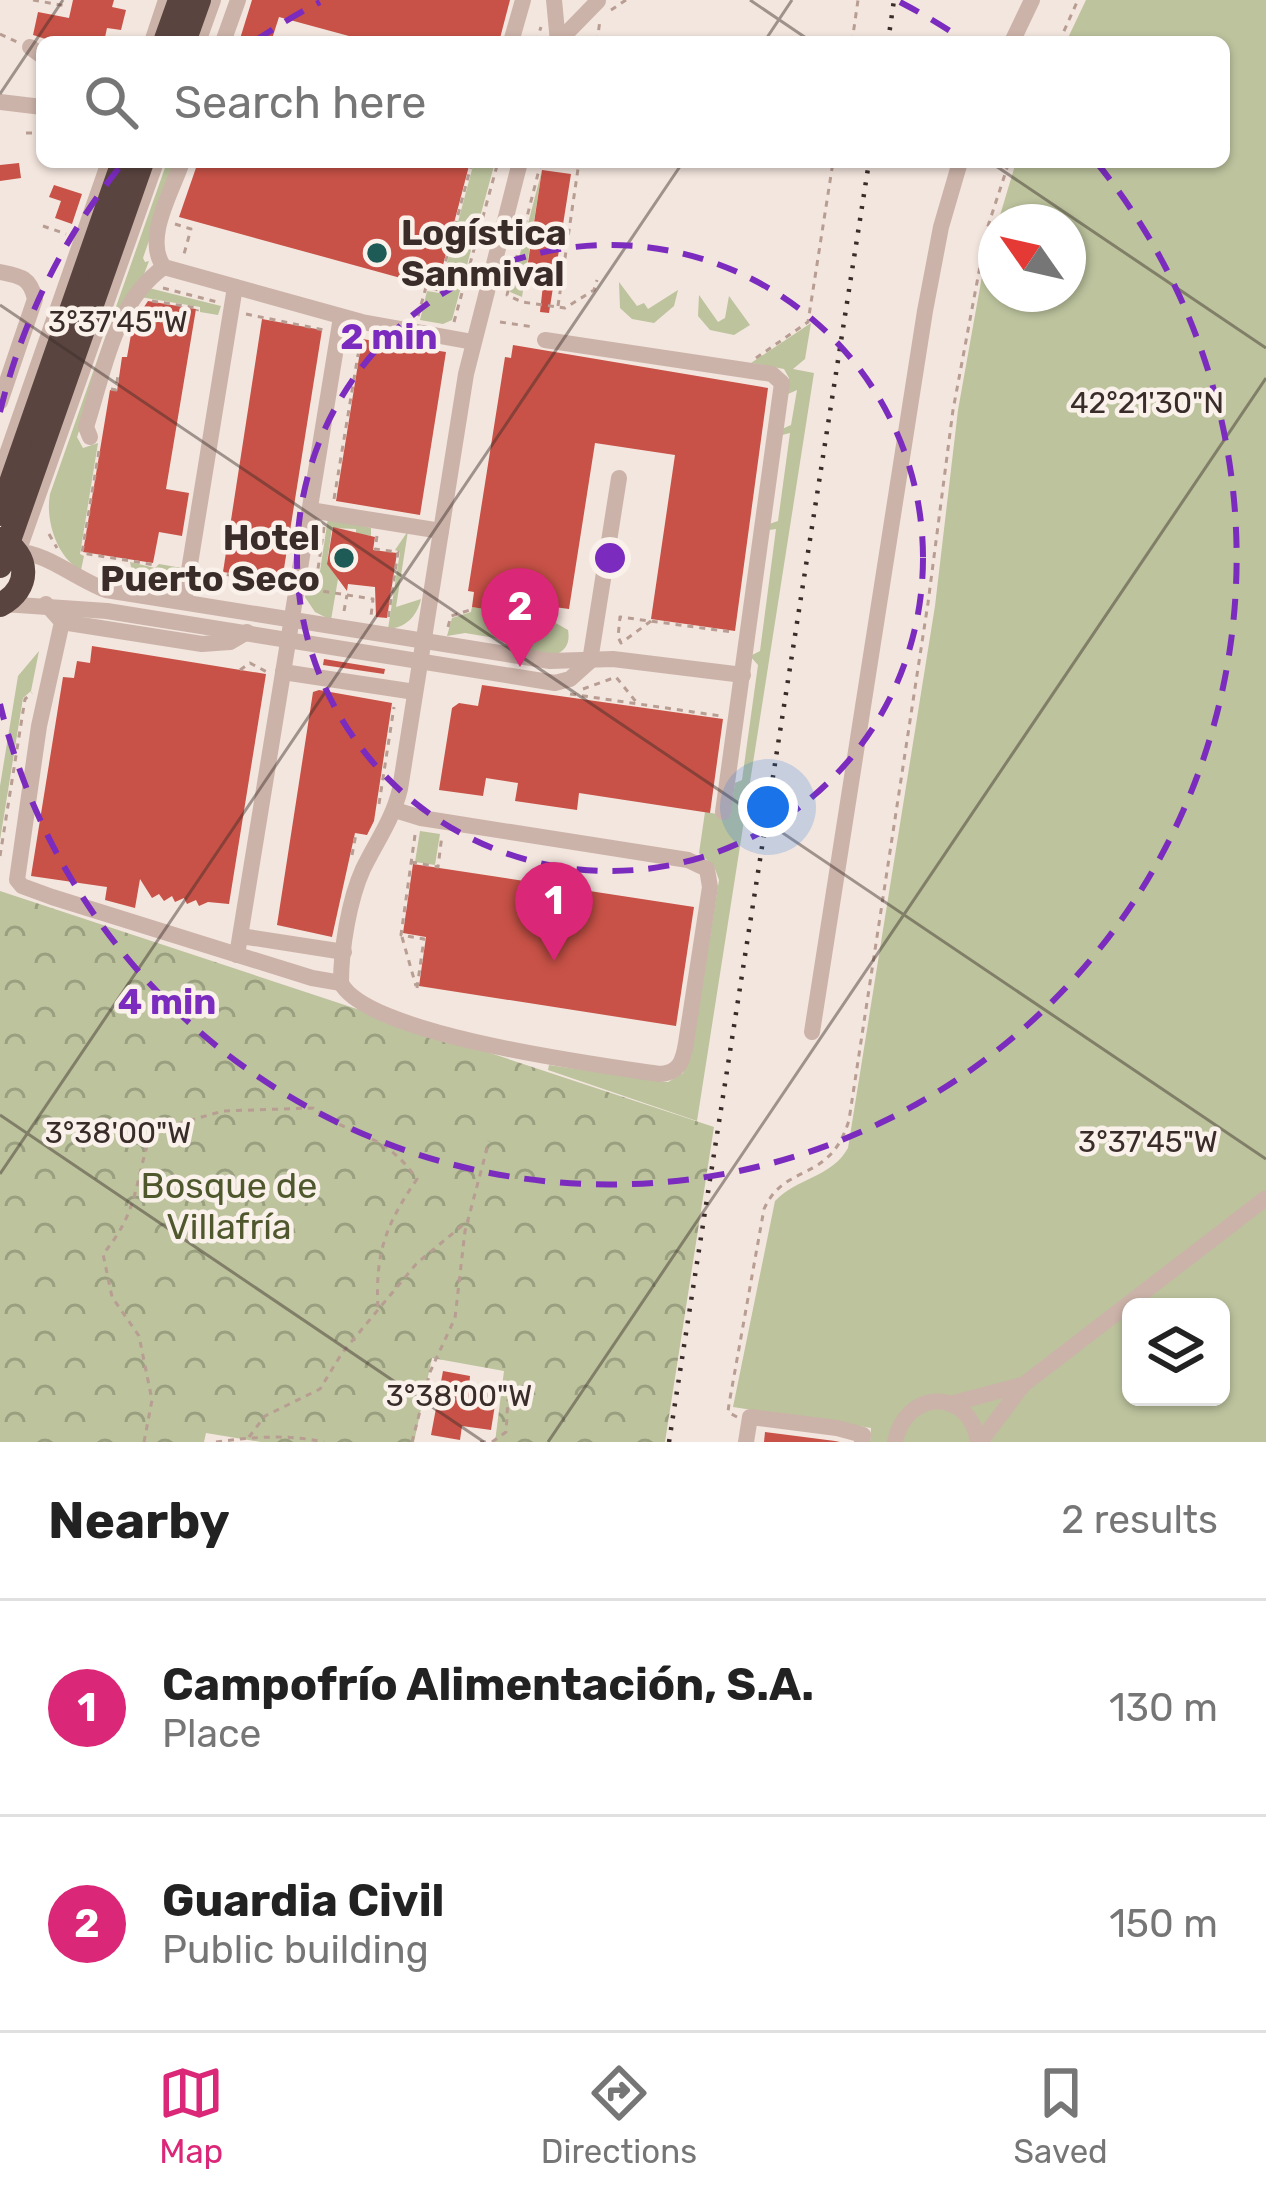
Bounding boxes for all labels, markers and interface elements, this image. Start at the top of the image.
search box [36,36,1230,168]
icon: search [78,69,144,135]
text: Search here [174,76,426,129]
north arrow [978,204,1086,312]
place label: Logística Sanmival [401,211,567,295]
marker: Logística Sanmival [364,240,390,266]
text: 3°37'45"W [48,304,188,340]
text: 2 min [340,315,438,358]
text: 42°21'30"N [1070,385,1224,421]
place label: Hotel Puerto Seco [100,516,320,600]
centre of rings [589,537,631,579]
marker: Hotel Puerto Seco [331,545,357,571]
pin: 2 [481,568,559,667]
your location [738,777,798,837]
pin: 1 [515,862,593,961]
text: 4 min [118,980,216,1023]
text: 3°38'00"W [45,1115,191,1151]
text: 3°37'45"W [1078,1124,1218,1160]
park label: Bosque de Villafría [141,1164,317,1248]
map controls [1122,1298,1230,1406]
button: layers [1122,1298,1230,1406]
text: 3°38'00"W [386,1378,532,1414]
text: Nearby [48,1490,230,1551]
text: 2 results [1061,1497,1218,1543]
text: Campofrío Alimentación, S.A. [162,1658,814,1711]
text: 1 [77,1685,97,1731]
text: 130 m [1109,1685,1218,1731]
text: Place [162,1711,261,1757]
text: Guardia Civil [162,1874,444,1927]
text: 2 [74,1901,100,1947]
text: 150 m [1109,1901,1218,1947]
text: Public building [162,1927,429,1973]
tab: Map [158,2060,224,2171]
tab: Directions [541,2060,697,2171]
tab: Saved [1014,2060,1108,2171]

